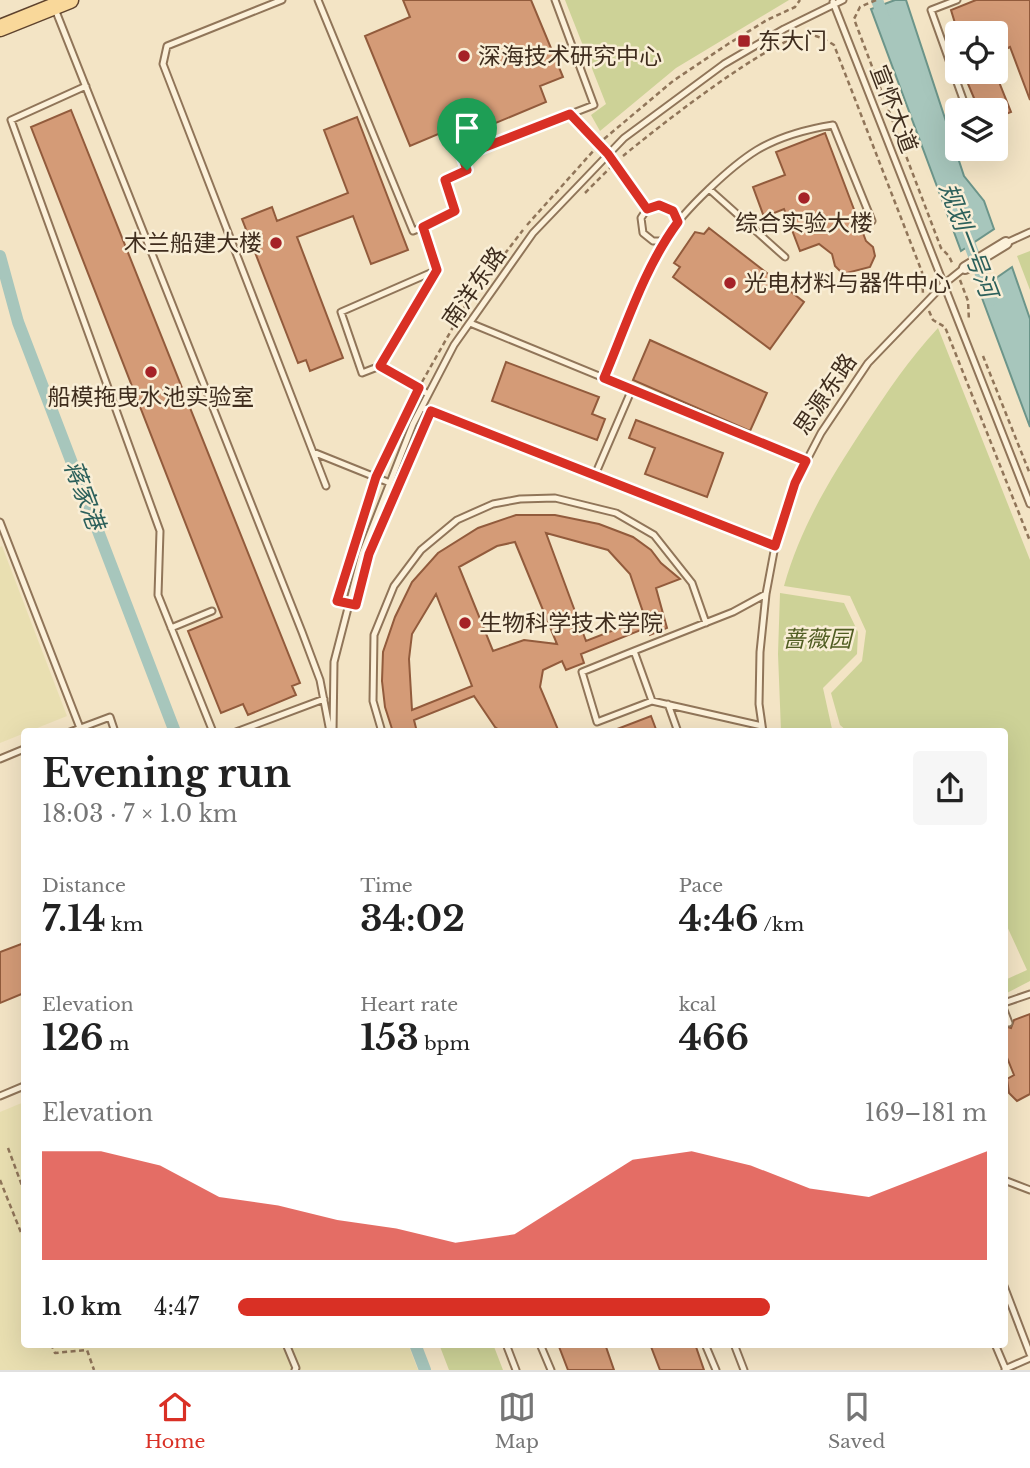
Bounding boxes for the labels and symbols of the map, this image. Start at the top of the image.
place label: 东大门 [758,27,827,55]
marker: 东大门 [736,33,752,49]
place label: 深海技术研究中心 [478,42,662,70]
marker: 深海技术研究中心 [456,48,472,64]
street label: 宣怀大道 [864,61,924,157]
pin [437,98,497,170]
water label: 规划一号河 [933,179,1005,305]
marker: 综合实验大楼 [796,190,812,206]
place label: 综合实验大楼 [735,209,873,237]
place label: 木兰船建大楼 [124,229,262,257]
marker: 木兰船建大楼 [268,235,284,251]
street label: 南洋东路 [436,241,512,333]
place label: 光电材料与器件中心 [744,269,951,297]
marker: 光电材料与器件中心 [722,275,738,291]
street label: 思源东路 [788,348,862,440]
marker: 船模拖曳水池实验室 [143,364,159,380]
place label: 船模拖曳水池实验室 [48,383,255,411]
water label: 蒋家港 [58,456,112,536]
place label: 生物科学技术学院 [479,609,663,637]
marker: 生物科学技术学院 [457,615,473,631]
park label: 蔷薇园 [783,625,855,653]

